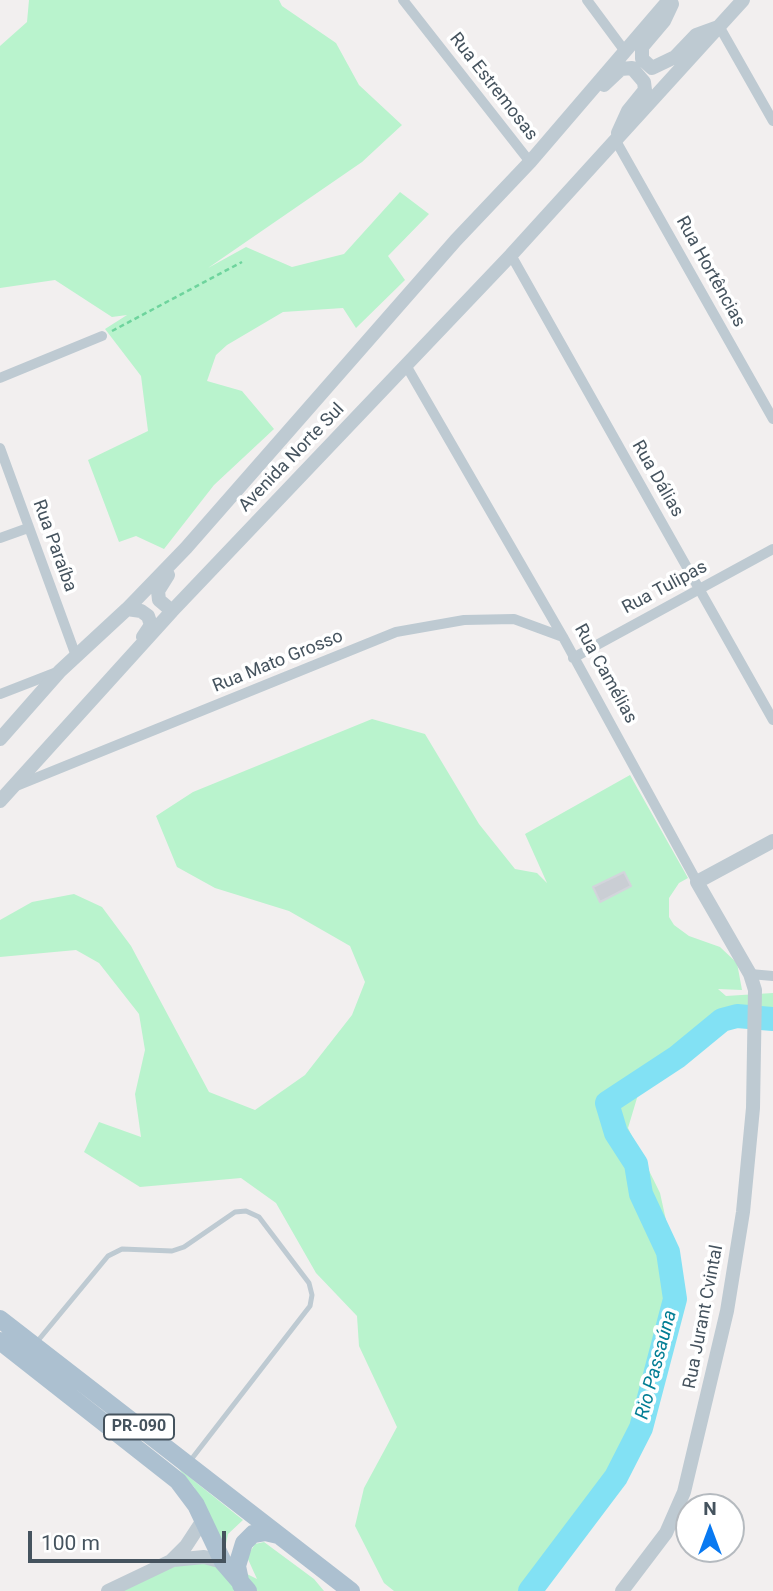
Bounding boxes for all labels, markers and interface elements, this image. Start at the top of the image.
street label: Rua Estremosas [444,29,542,145]
street label: Rua Hortências [671,213,749,331]
street label: Avenida Norte Sul [235,399,349,517]
street label: Rua Dálias [626,437,688,521]
street label: Rua Paraíba [27,497,81,595]
street label: Rua Tulipas [619,557,711,619]
street label: Rua Camélias [569,621,641,727]
street label: Rua Mato Grosso [210,626,346,698]
street label: Rua Jurant Cvintal [679,1243,729,1391]
water label: Rio Passaúna [631,1308,683,1422]
road number: PR-090 [104,1414,174,1440]
north arrow [675,1493,745,1563]
text: N [703,1497,717,1520]
scale bar [32,1518,229,1562]
text: 100 m [41,1531,100,1555]

